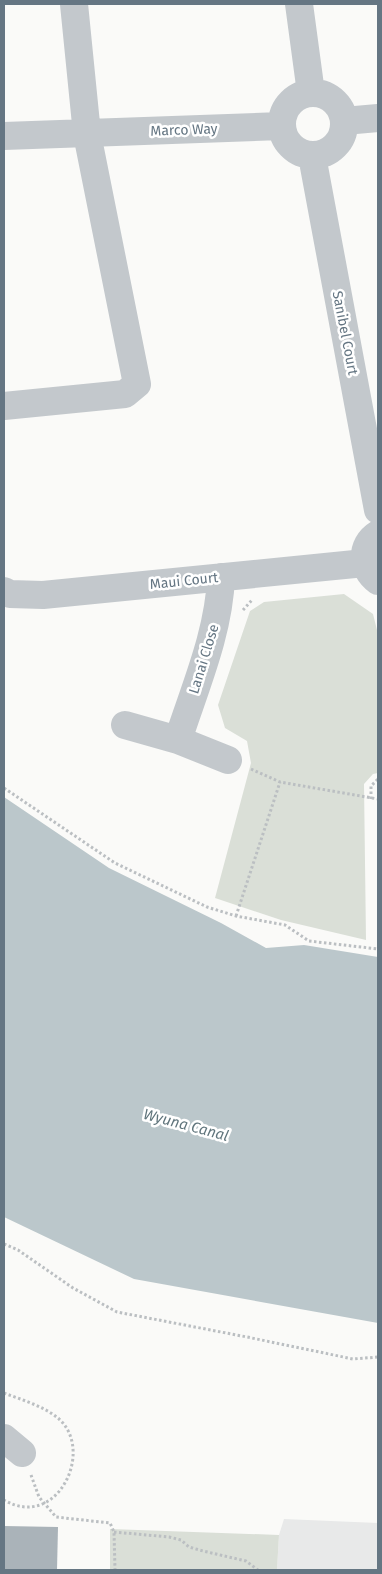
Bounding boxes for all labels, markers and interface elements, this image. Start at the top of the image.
street label: Marco Way [150,120,218,140]
street label: Sanibel Court [328,289,362,378]
street label: Maui Court [149,569,220,593]
street label: Lanai Close [185,622,223,696]
water label: Wyuna Canal [141,1105,231,1145]

